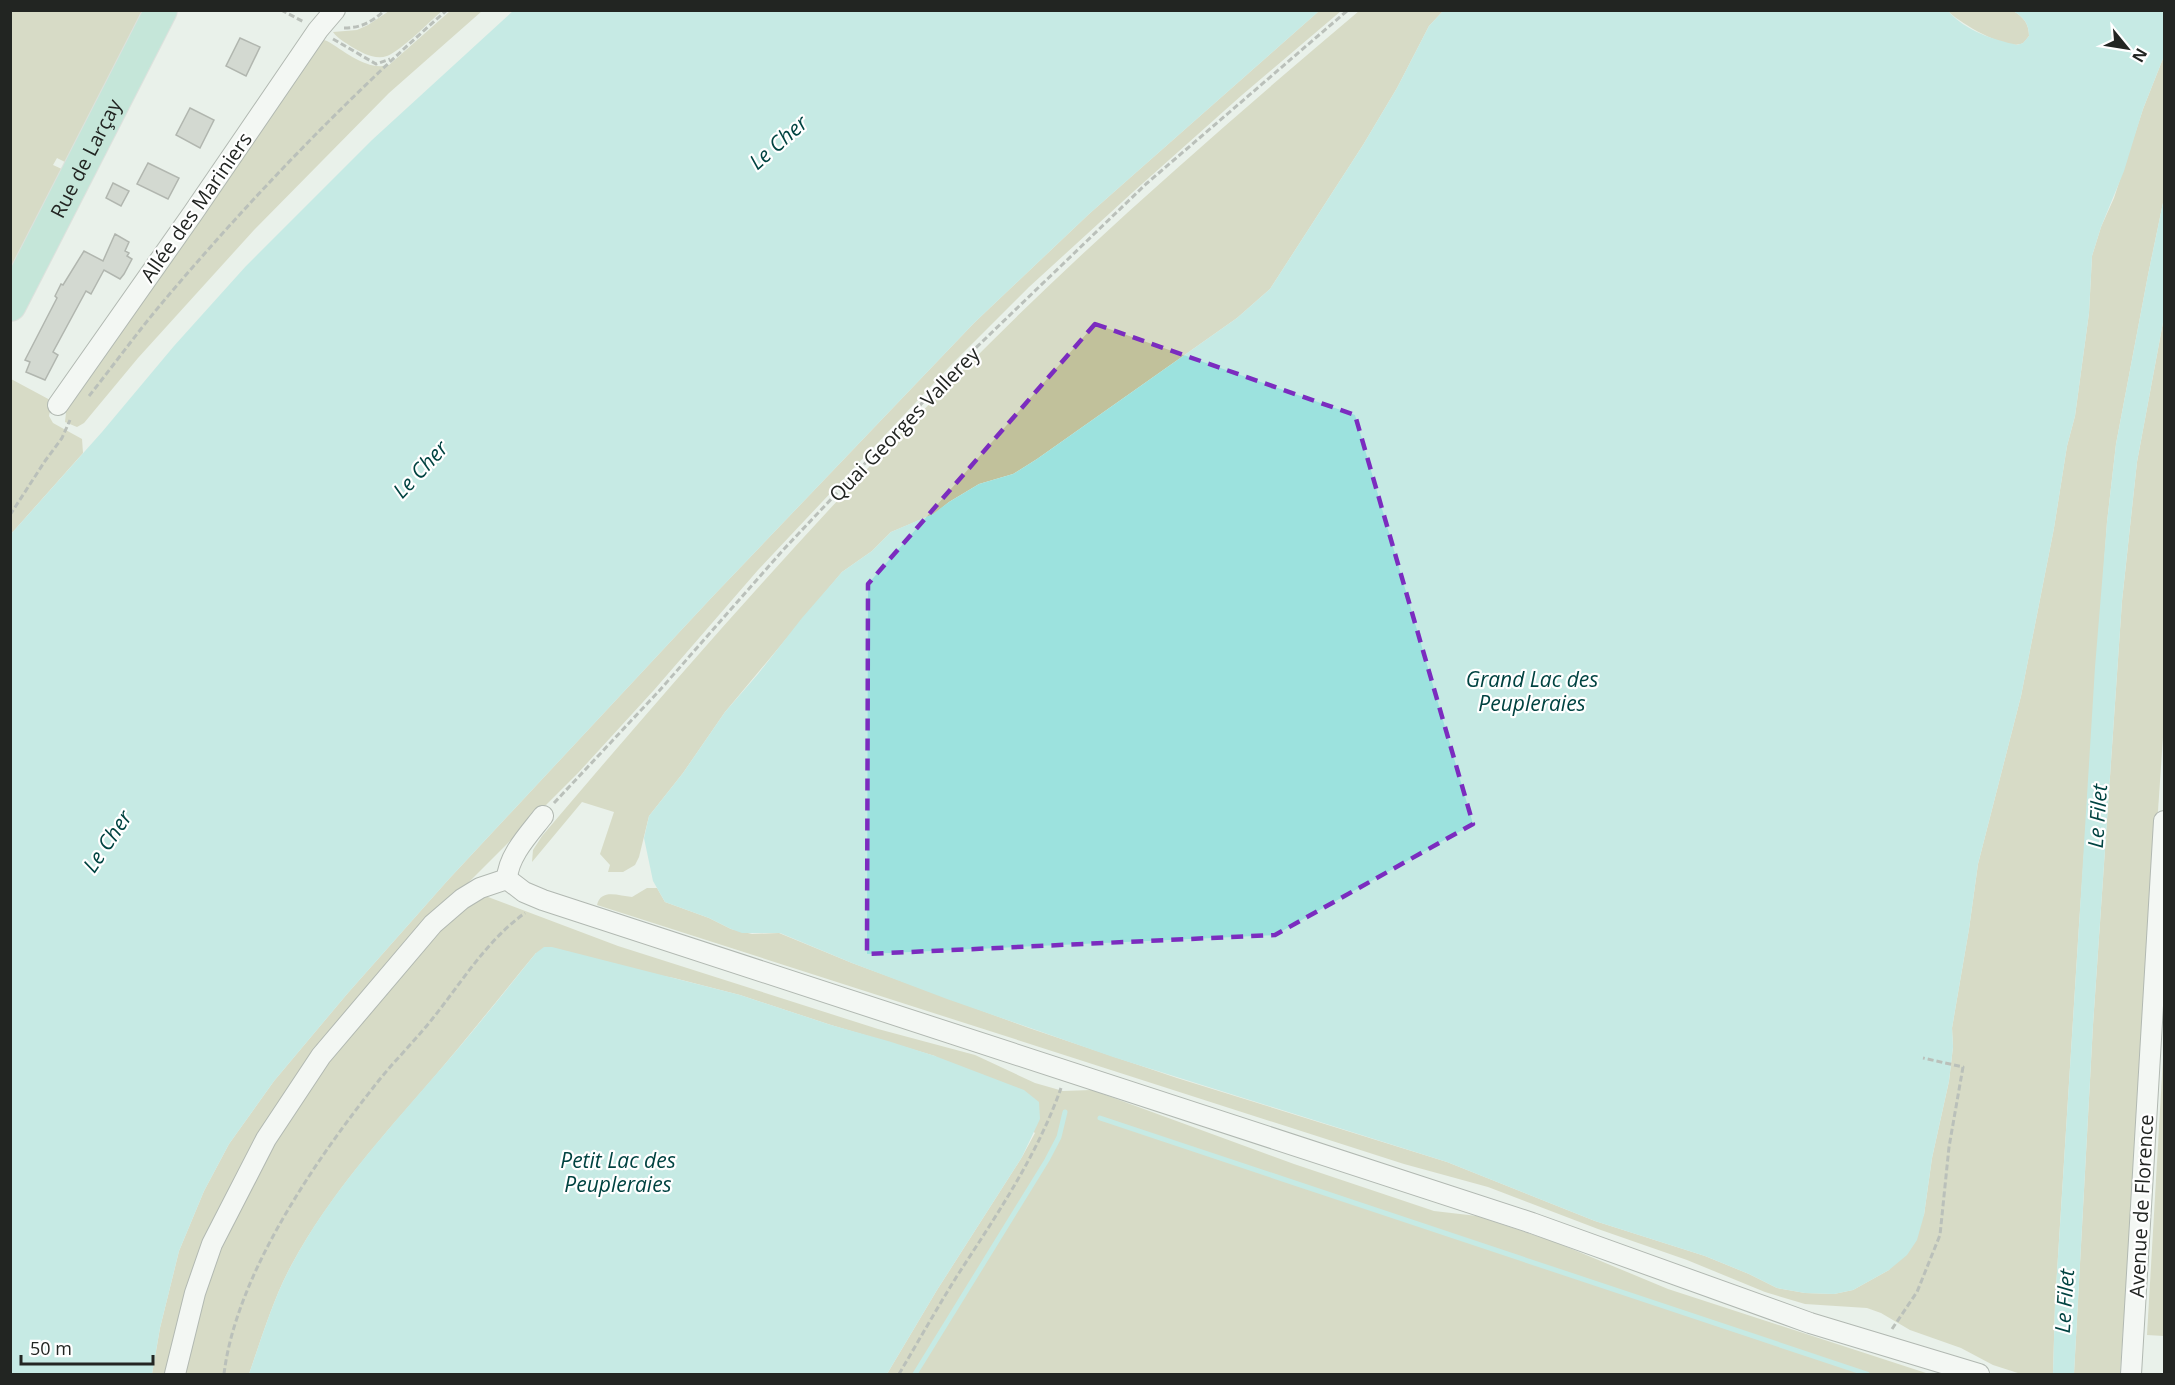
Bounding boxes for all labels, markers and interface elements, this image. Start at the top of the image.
north arrow [2097,18,2157,78]
text: N [2127,44,2153,67]
street label: Rue de Larçay [43,93,127,222]
water label: Le Cher [743,108,814,175]
street label: Allée des Mariniers [134,127,258,287]
street label: Quai Georges Vallerey [823,340,986,507]
water label: Le Cher [386,434,454,504]
water label: Grand Lac des Peupleraies [1466,665,1598,717]
water label: Le Filet [2081,782,2113,849]
water label: Le Cher [76,804,138,878]
street label: Avenue de Florence [2123,1114,2159,1298]
water label: Petit Lac des Peupleraies [560,1146,676,1198]
water label: Le Filet [2048,1267,2080,1334]
scale bar [21,1328,153,1366]
text: 50 m [30,1336,72,1360]

